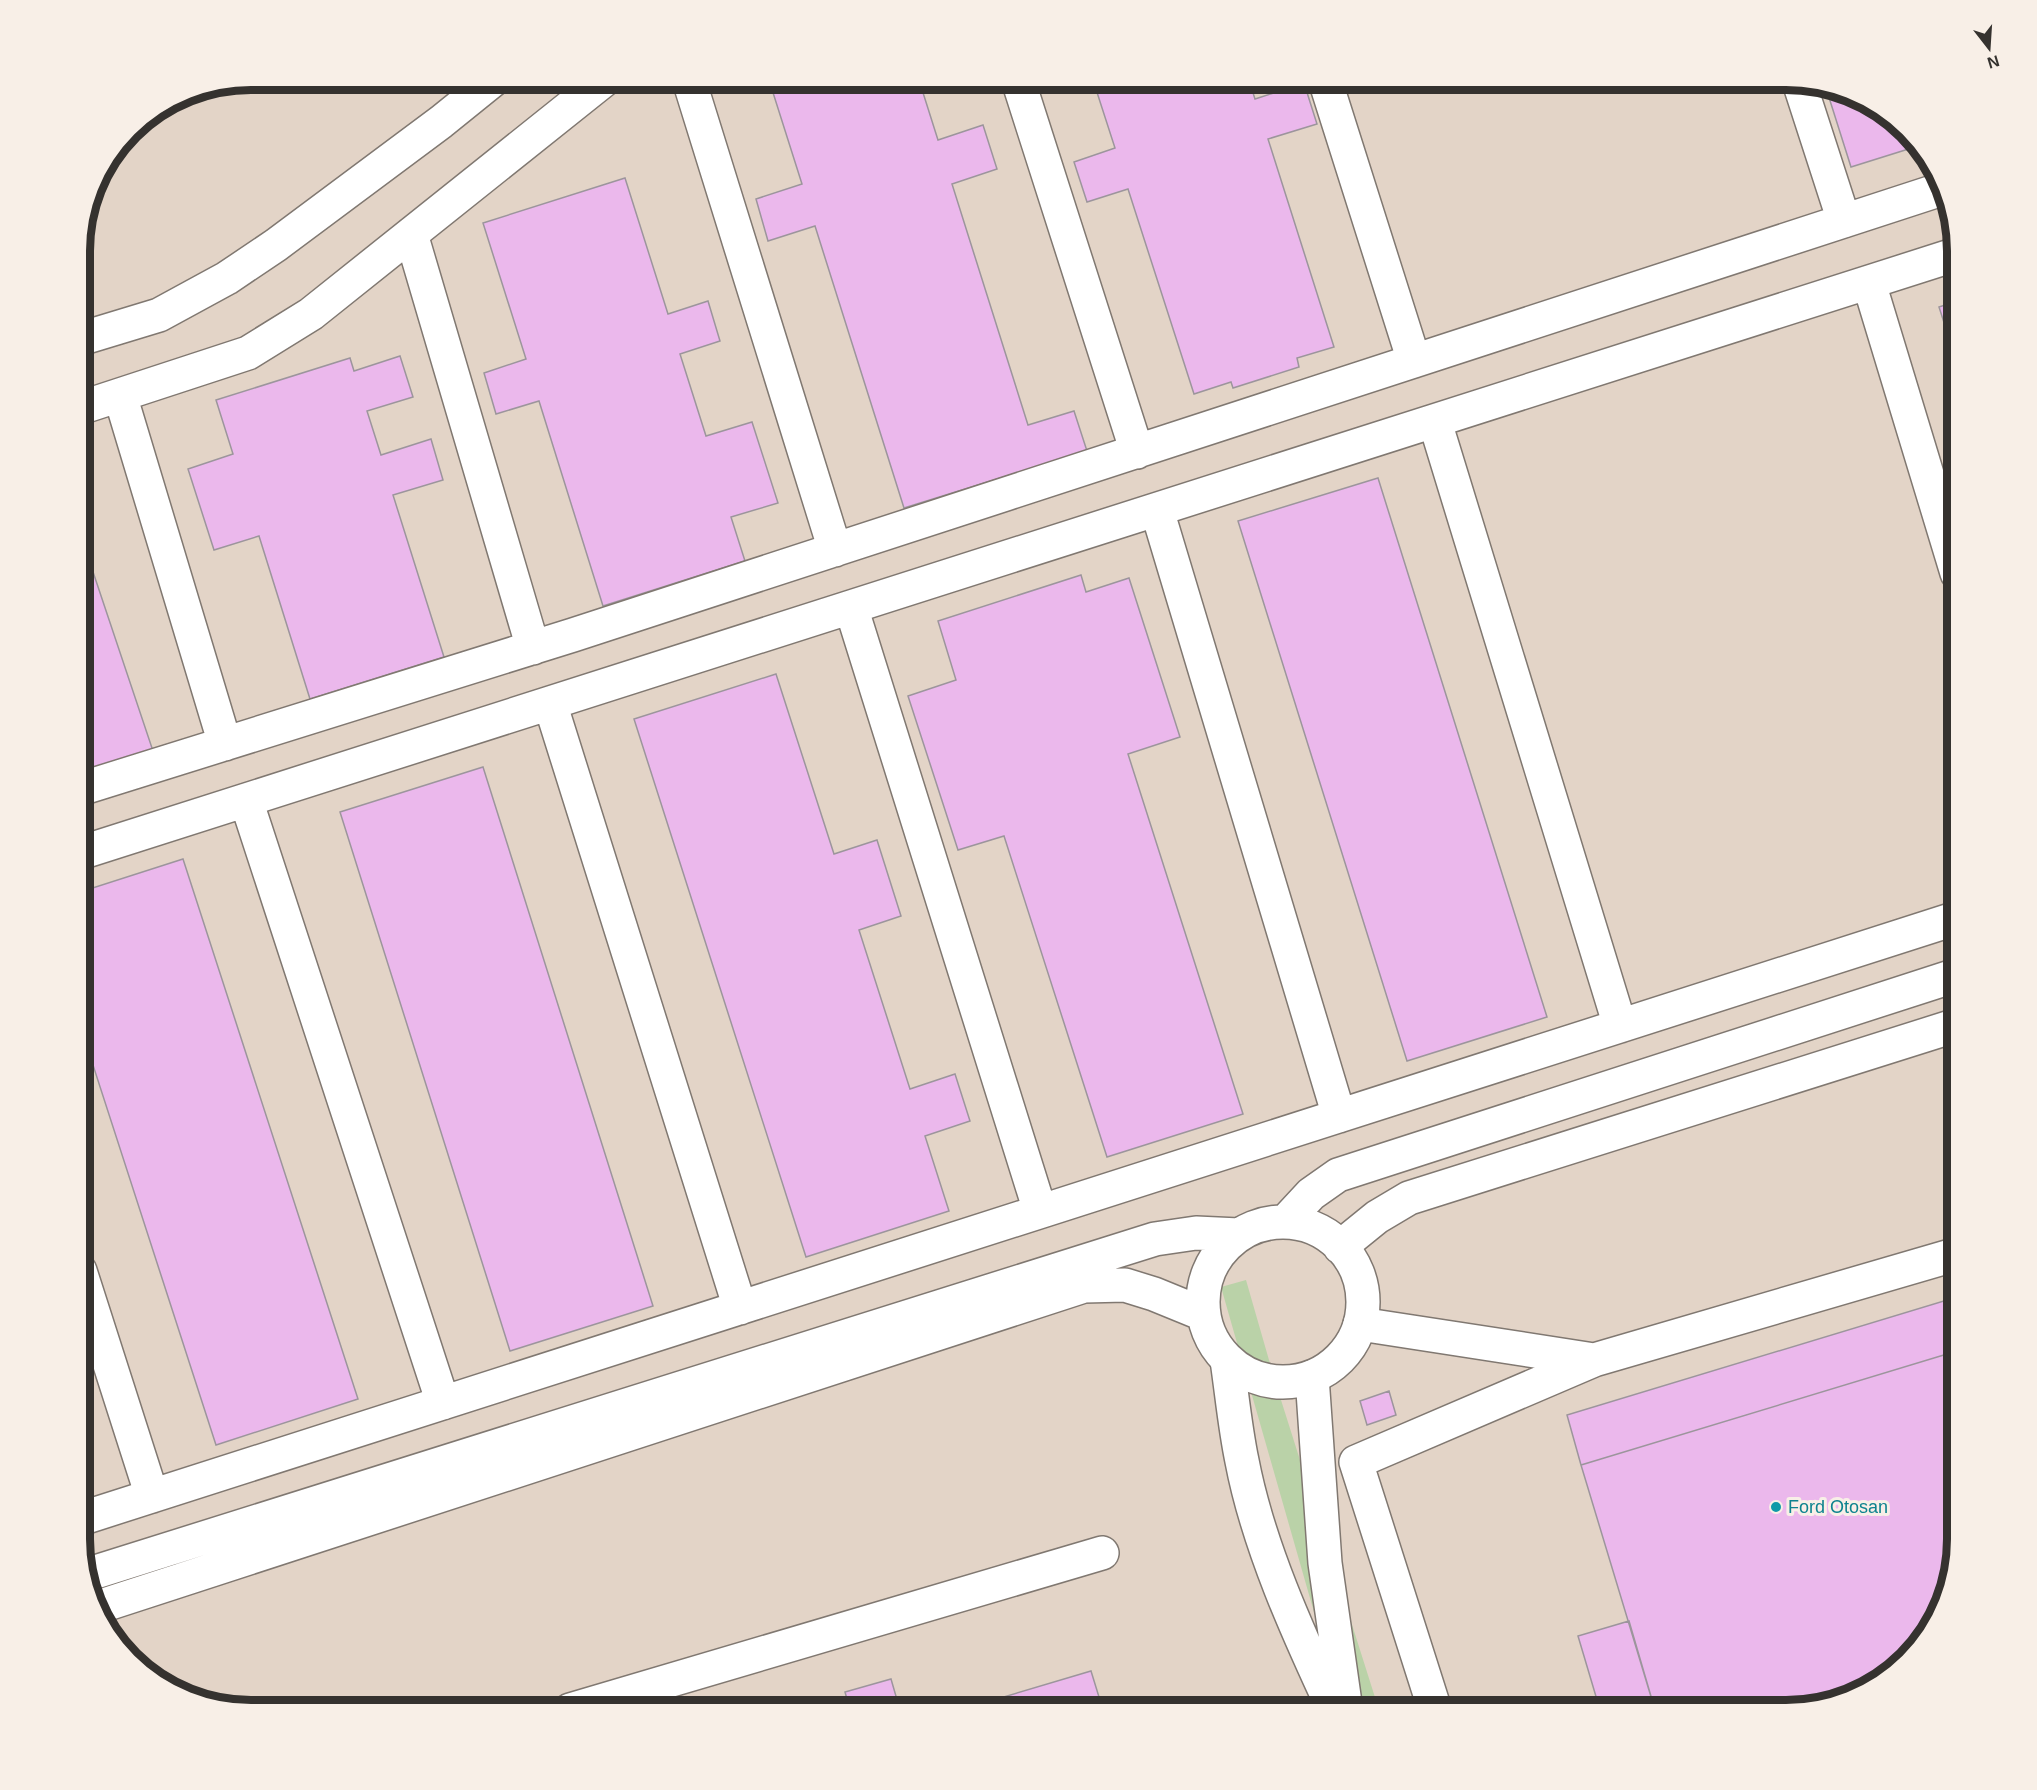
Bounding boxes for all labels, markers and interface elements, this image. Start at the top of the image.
north arrow [1959,18,2019,78]
text: N [1985,52,2001,72]
place label: Ford Otosan [1788,1497,1888,1517]
marker: Ford Otosan [1769,1500,1783,1514]

